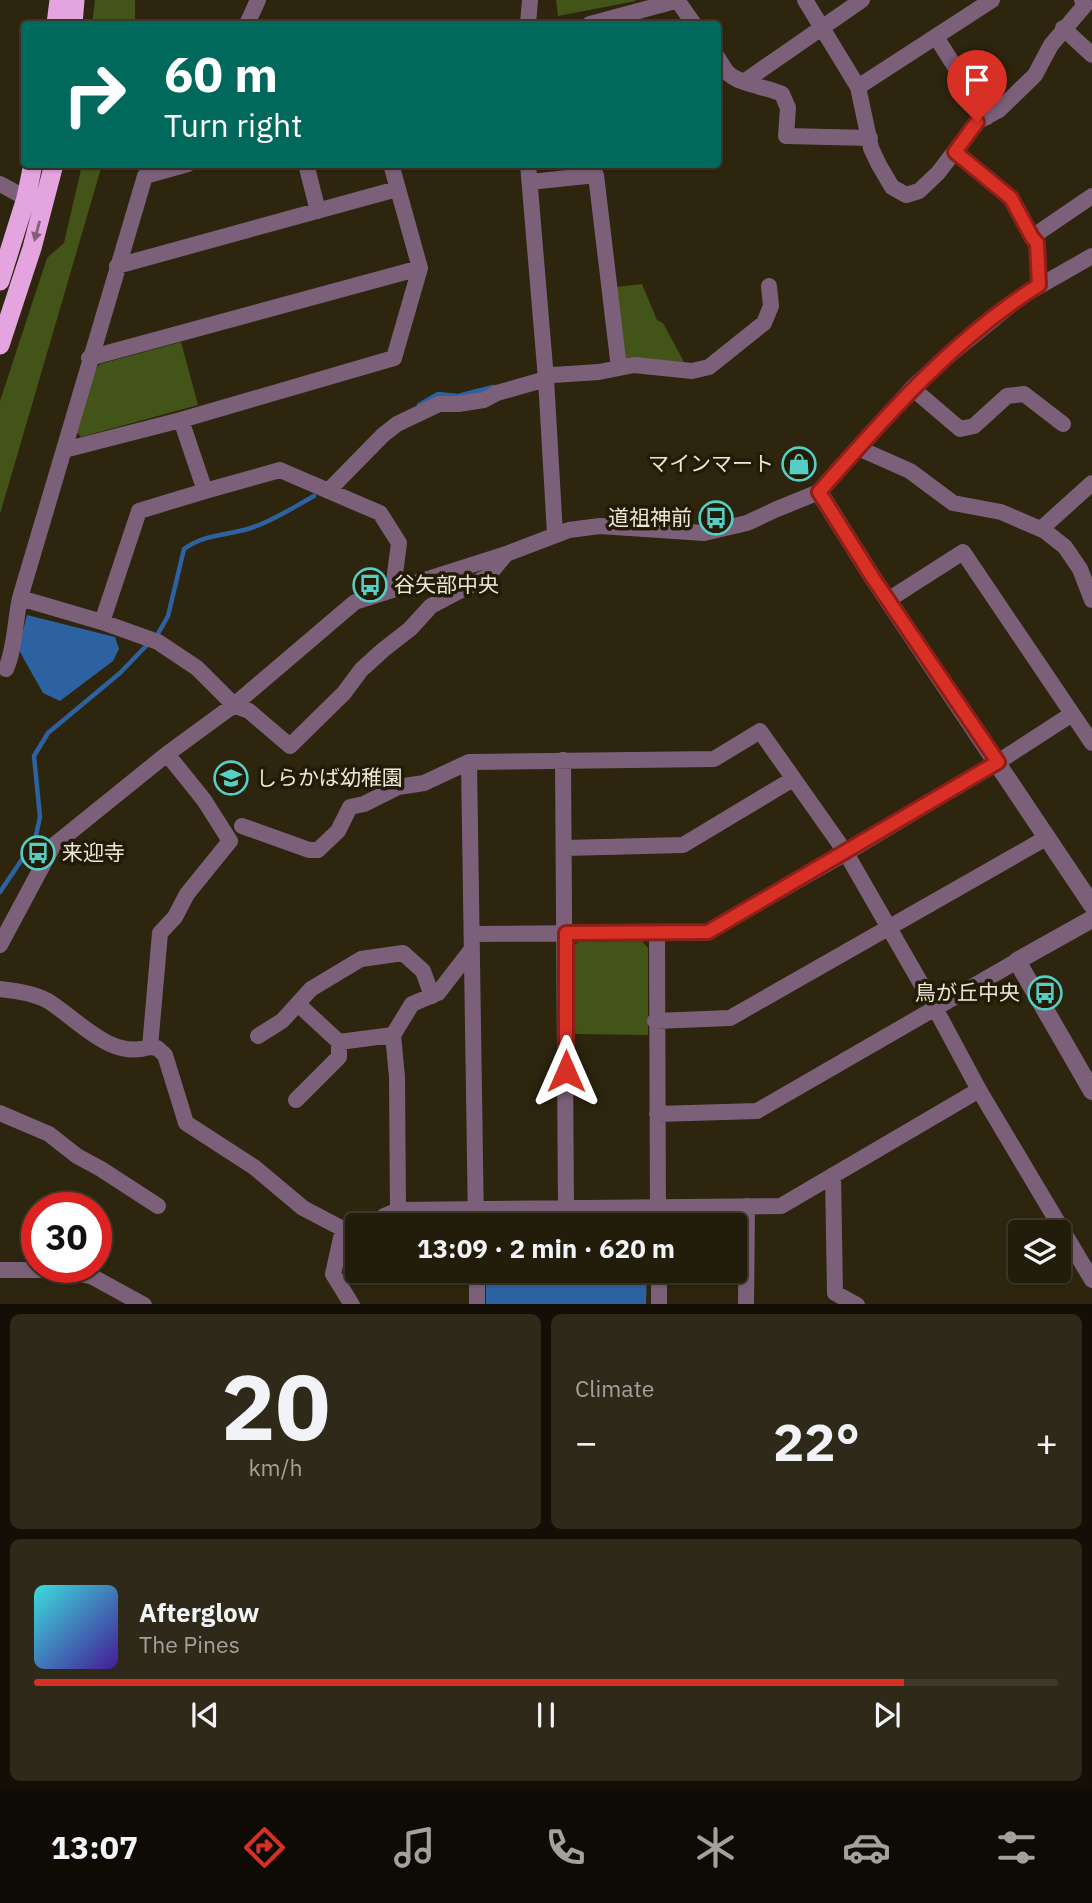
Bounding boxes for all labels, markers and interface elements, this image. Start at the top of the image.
text: 60 m [164,42,278,105]
icon: right [49,49,140,140]
pin [947,50,1007,122]
icon: arrive [958,61,996,99]
text: Turn right [164,104,302,146]
one-way arrow [31,220,42,242]
shop icon: マインマート [780,445,818,483]
place label: マインマート [648,449,774,477]
bus stop icon: 道祖神前 [697,499,735,537]
place label: 道祖神前 [608,503,692,531]
bus stop icon: 谷矢部中央 [351,566,389,604]
place label: 谷矢部中央 [394,570,499,598]
school or university icon: しらかば幼稚園 [212,759,250,797]
place label: しらかば幼稚園 [256,763,403,791]
bus stop icon: 来迎寺 [19,834,57,872]
place label: 来迎寺 [62,838,125,866]
bus stop icon: 鳥が丘中央 [1026,974,1064,1012]
place label: 鳥が丘中央 [915,978,1020,1006]
position arrow [529,1034,603,1108]
speed limit sign: 30 [21,1192,112,1283]
map controls [1008,1220,1071,1283]
button: layers [1008,1220,1071,1283]
text: 13:09 · 2 min · 620 m [417,1231,675,1265]
text: 20 [221,1347,330,1465]
text: Climate [575,1373,654,1403]
text: 22° [773,1408,860,1475]
text: − [575,1417,598,1466]
text: + [1035,1417,1058,1466]
text: km/h [248,1452,303,1482]
text: Afterglow [139,1595,259,1629]
text: The Pines [139,1629,240,1659]
icon: previous [186,1696,224,1734]
icon: pause [527,1696,565,1734]
icon: next [868,1696,906,1734]
icon: directions [240,1823,289,1872]
icon: music [390,1823,439,1872]
icon: phone [541,1823,590,1872]
icon: climate [691,1823,740,1872]
icon: car [842,1823,891,1872]
icon: filters [992,1823,1041,1872]
text: 13:07 [51,1826,138,1868]

